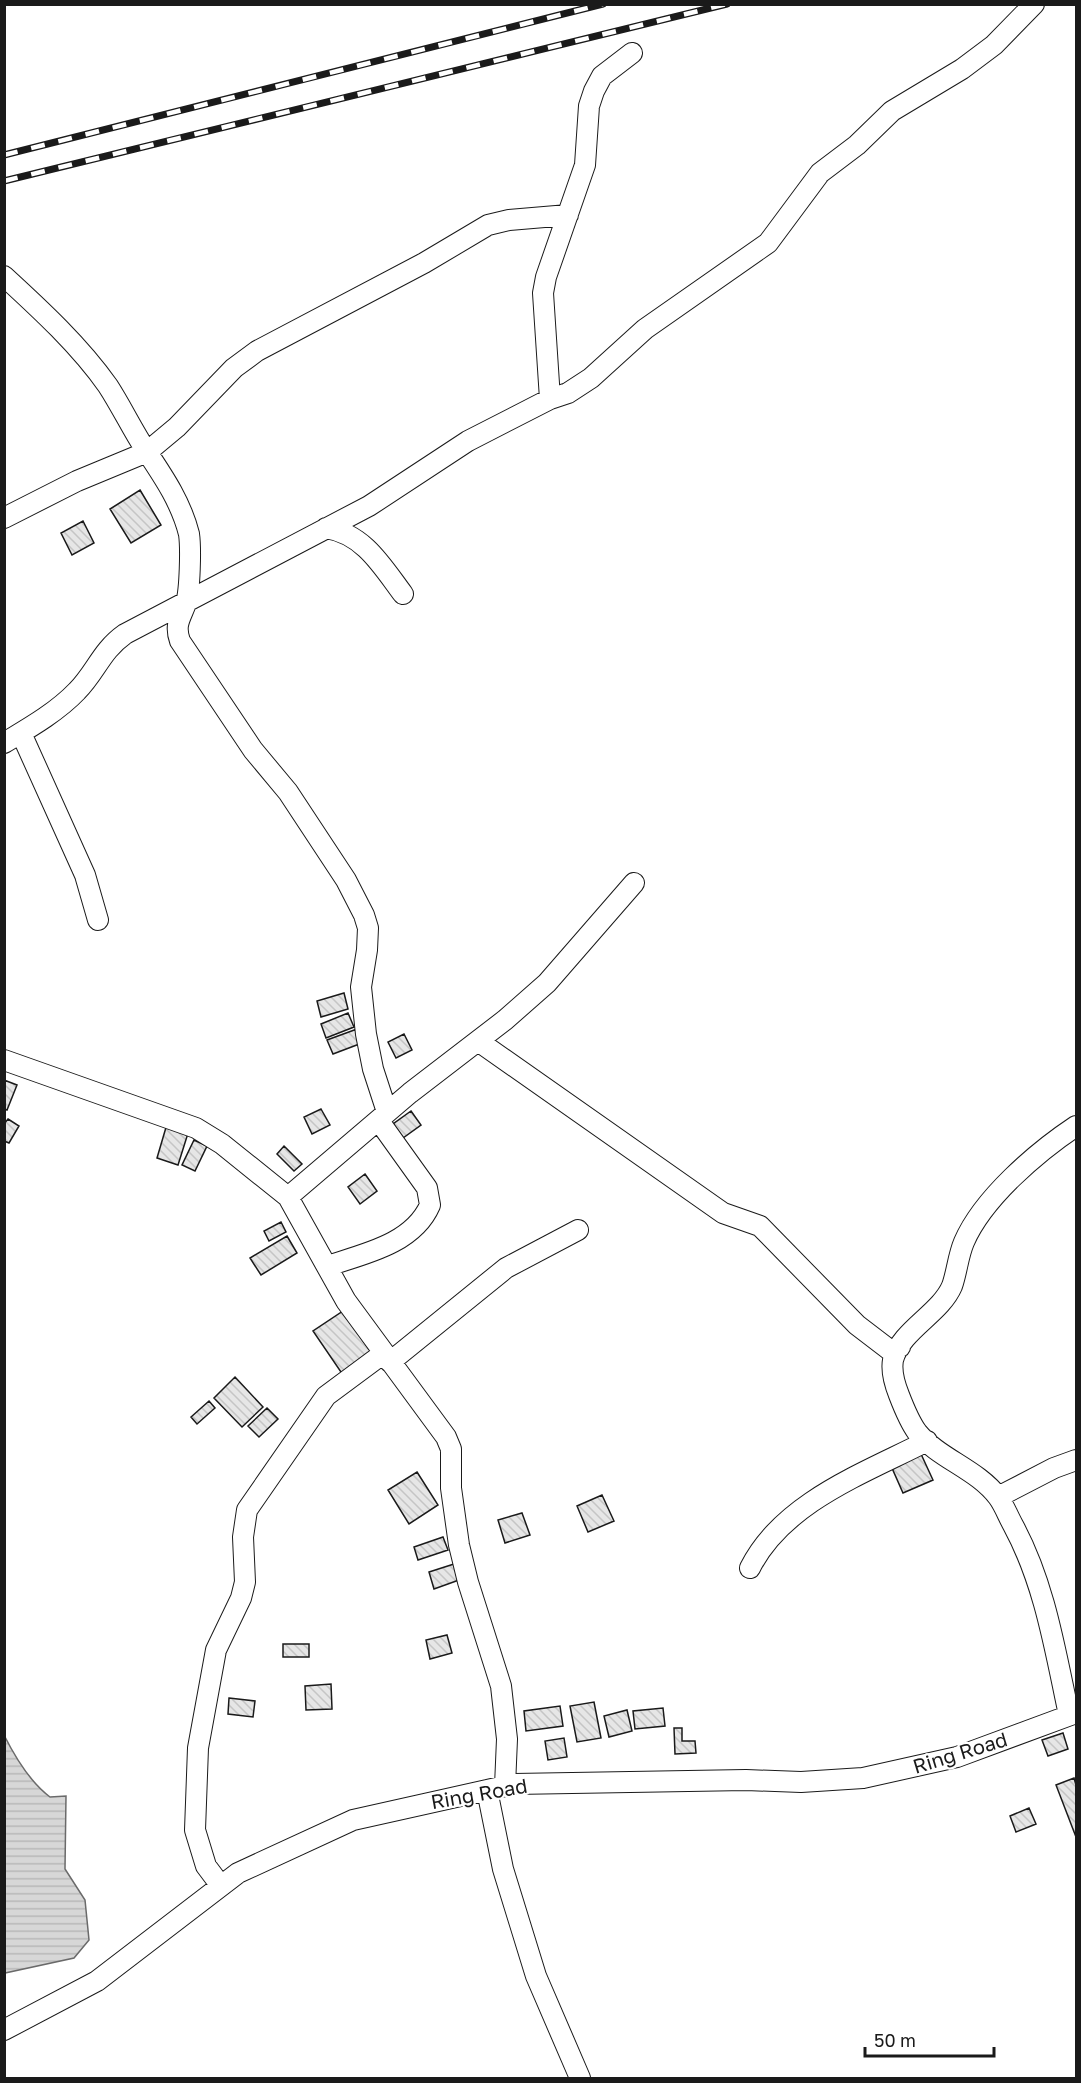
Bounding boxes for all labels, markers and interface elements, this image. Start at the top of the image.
street label: Ring Road [910,1726,1010,1778]
street label: Ring Road [429,1773,529,1813]
scale bar [865,2020,994,2058]
text: 50 m [874,2029,916,2051]

